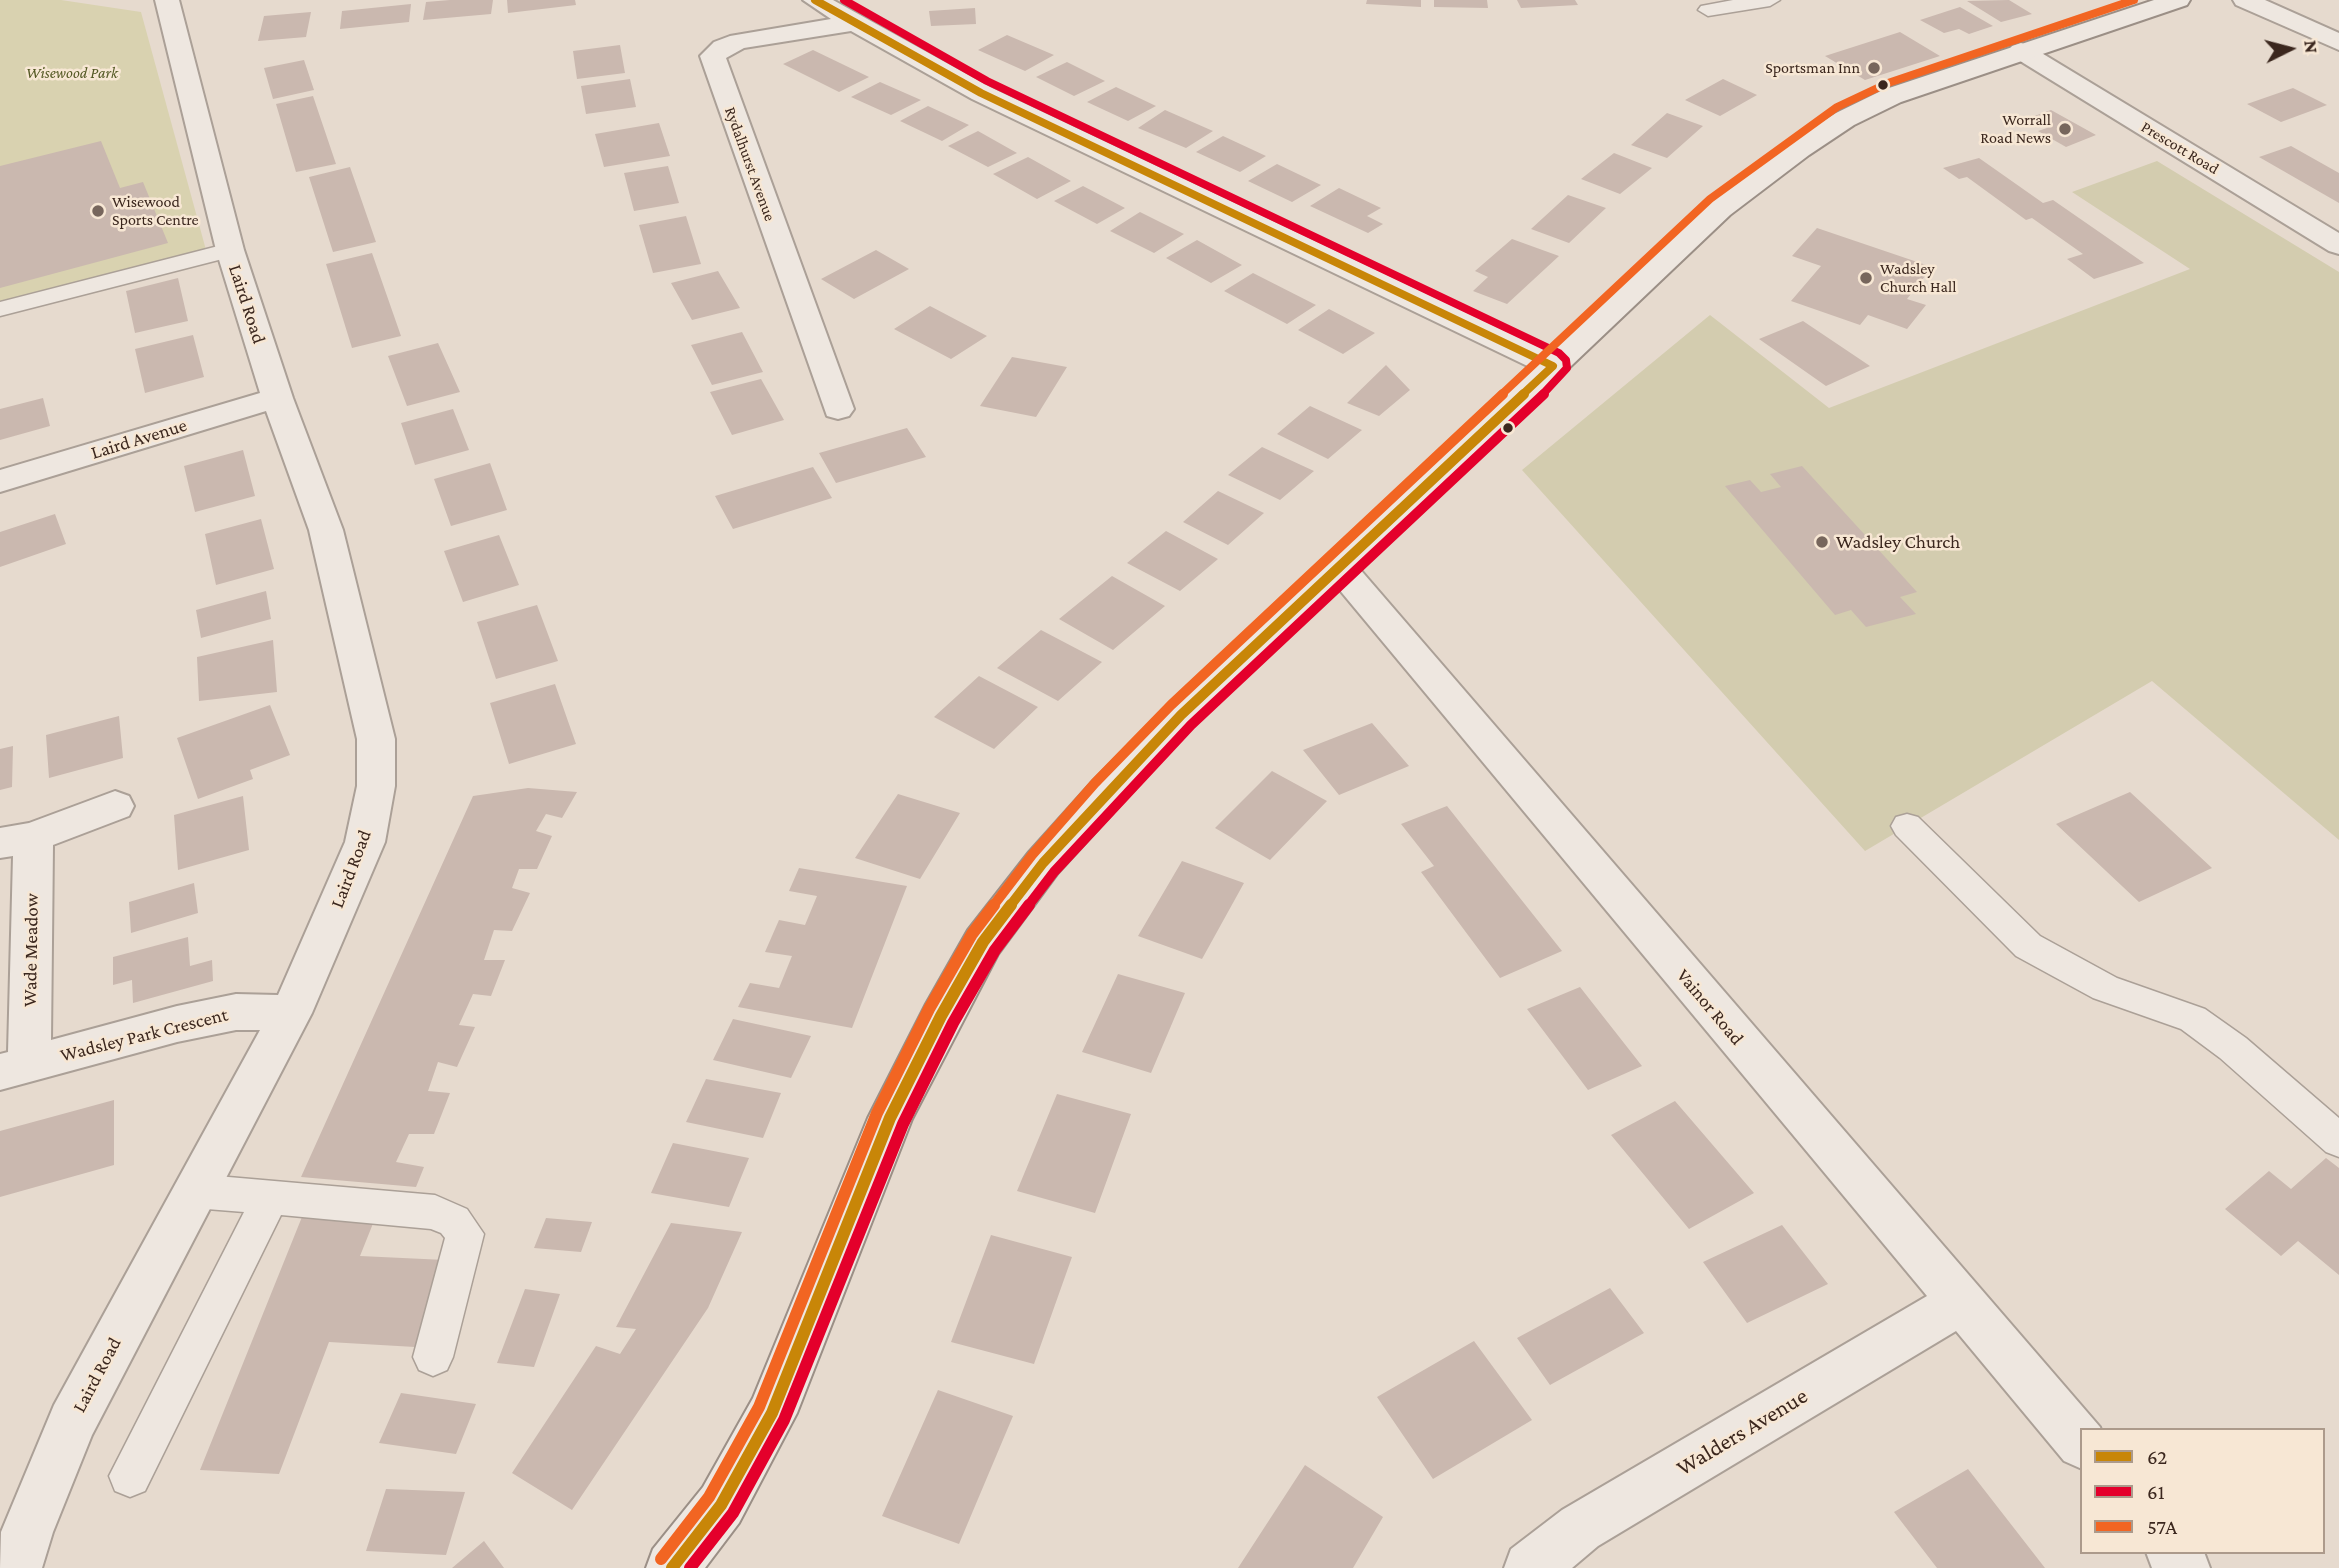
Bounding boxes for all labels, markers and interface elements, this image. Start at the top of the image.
north arrow [2255,14,2325,84]
text: N [2300,39,2323,54]
place label: Sportsman Inn [1765,58,1860,78]
marker: Sportsman Inn [1866,60,1882,76]
park label: Wisewood Park [26,63,118,83]
unlabelled marker [1876,78,1890,92]
street label: Rydalhurst Avenue [720,104,780,224]
place label: Worrall Road News [1980,110,2051,148]
street label: Prescott Road [2138,117,2222,179]
marker: Worrall Road News [2057,121,2073,137]
place label: Wisewood Sports Centre [112,192,199,230]
marker: Wisewood Sports Centre [90,203,106,219]
place label: Wadsley Church Hall [1880,259,1956,297]
street label: Laird Road [224,262,270,346]
marker: Wadsley Church Hall [1858,270,1874,286]
street label: Laird Avenue [88,414,190,464]
unlabelled marker [1501,421,1515,435]
place label: Wadsley Church [1836,531,1960,553]
marker: Wadsley Church [1814,534,1830,550]
street label: Laird Road [326,827,376,911]
street label: Wade Meadow [19,893,43,1007]
street label: Vainor Road [1672,964,1748,1050]
street label: Wadsley Park Crescent [58,1003,230,1067]
street label: Laird Road [68,1334,126,1416]
street label: Walders Avenue [1671,1382,1813,1482]
legend [2080,1428,2325,1554]
text: 62 [2147,1445,2167,1469]
text: 61 [2147,1480,2165,1504]
text: 57A [2147,1515,2177,1539]

